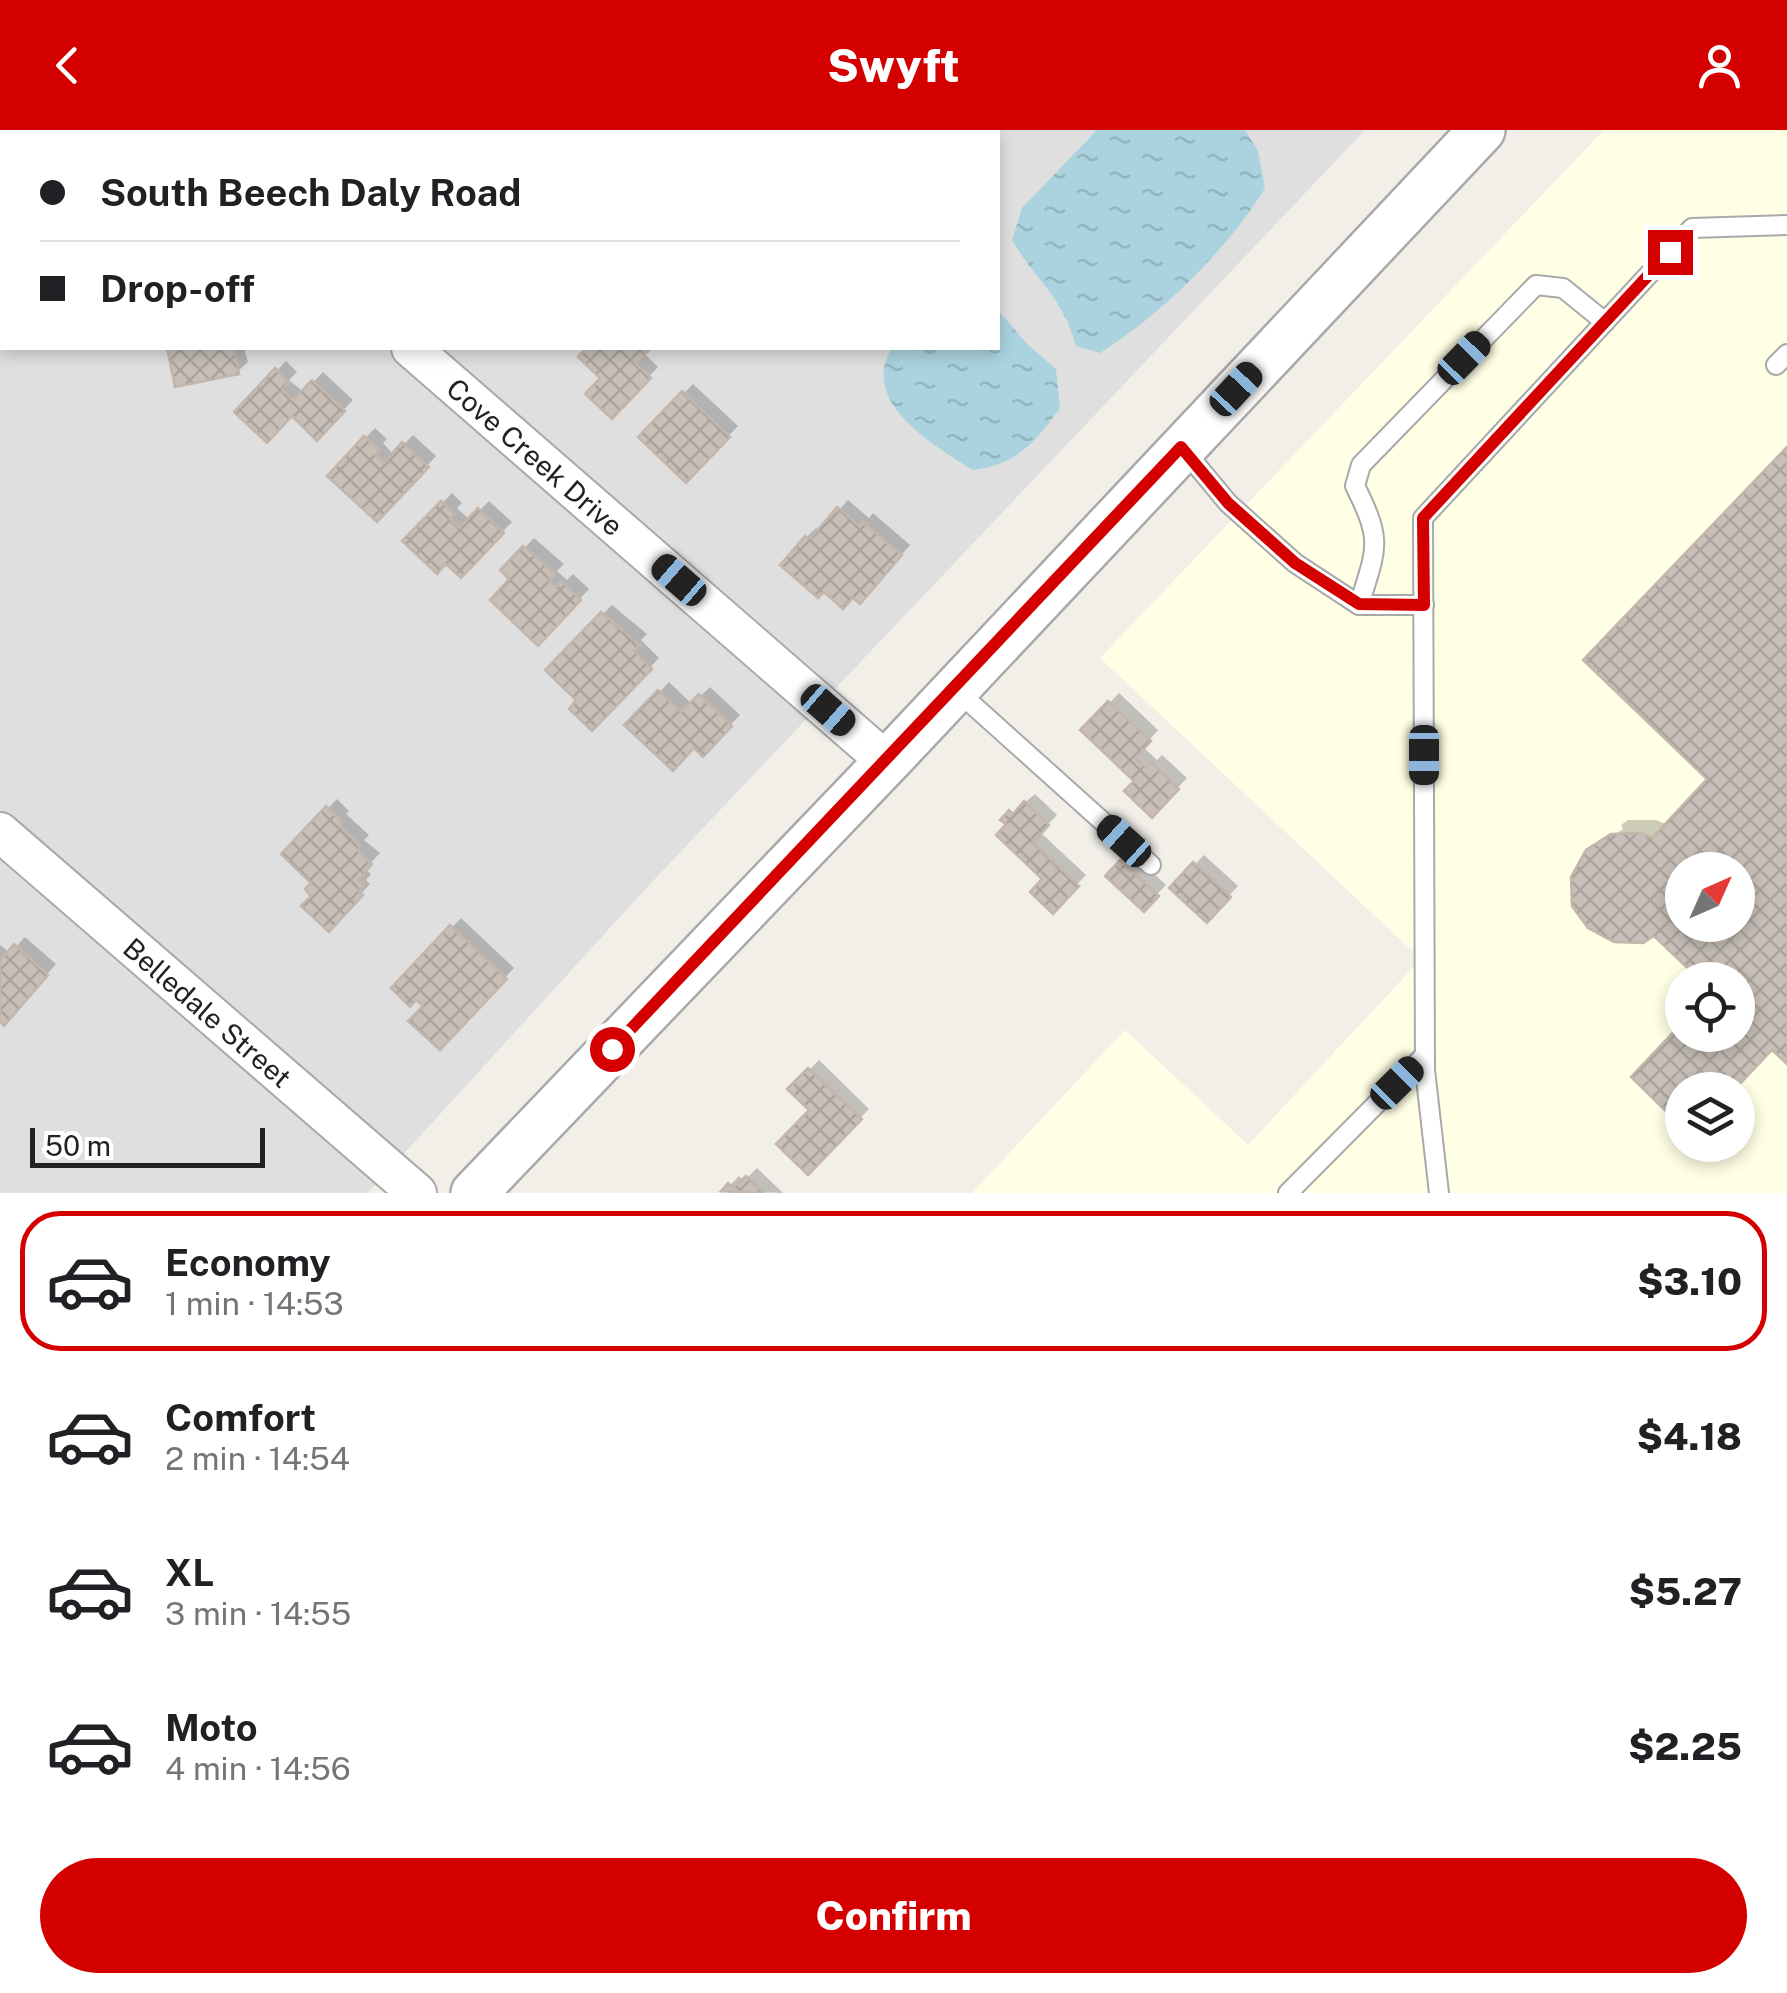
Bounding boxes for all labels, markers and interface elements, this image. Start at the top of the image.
icon: back [40,38,95,93]
icon: person [1692,38,1747,93]
text: Swyft [827,39,960,92]
text: South Beech Daly Road [100,170,521,215]
route end [1648,230,1693,275]
text: Drop-off [100,266,255,311]
car [1432,326,1496,390]
car [1205,357,1267,421]
street label: Cove Creek Drive [441,371,630,542]
car [647,549,711,611]
car [796,679,860,741]
car [1409,725,1439,785]
car [1092,810,1156,872]
north arrow [1665,852,1755,942]
map controls [1665,852,1755,1162]
street label: Belledale Street [117,931,298,1093]
button: locate [1665,962,1755,1052]
route start [590,1027,635,1072]
car [1365,1051,1429,1115]
button: layers [1665,1072,1755,1162]
scale bar [30,1123,265,1168]
text: 50 m [45,1129,111,1162]
icon: car [45,1236,135,1326]
text: Economy [165,1240,331,1285]
text: $3.10 [1637,1259,1742,1304]
text: 1 min · 14:53 [165,1285,344,1322]
icon: car [45,1391,135,1481]
text: Comfort [165,1395,316,1440]
text: $4.18 [1637,1414,1742,1459]
text: 2 min · 14:54 [165,1440,350,1477]
icon: car [45,1546,135,1636]
text: XL [165,1550,214,1595]
text: $5.27 [1629,1569,1742,1614]
text: 3 min · 14:55 [165,1595,351,1632]
icon: car [45,1701,135,1791]
text: Moto [165,1705,258,1750]
text: $2.25 [1628,1724,1742,1769]
text: 4 min · 14:56 [165,1750,351,1787]
button: Confirm [40,1858,1747,1973]

